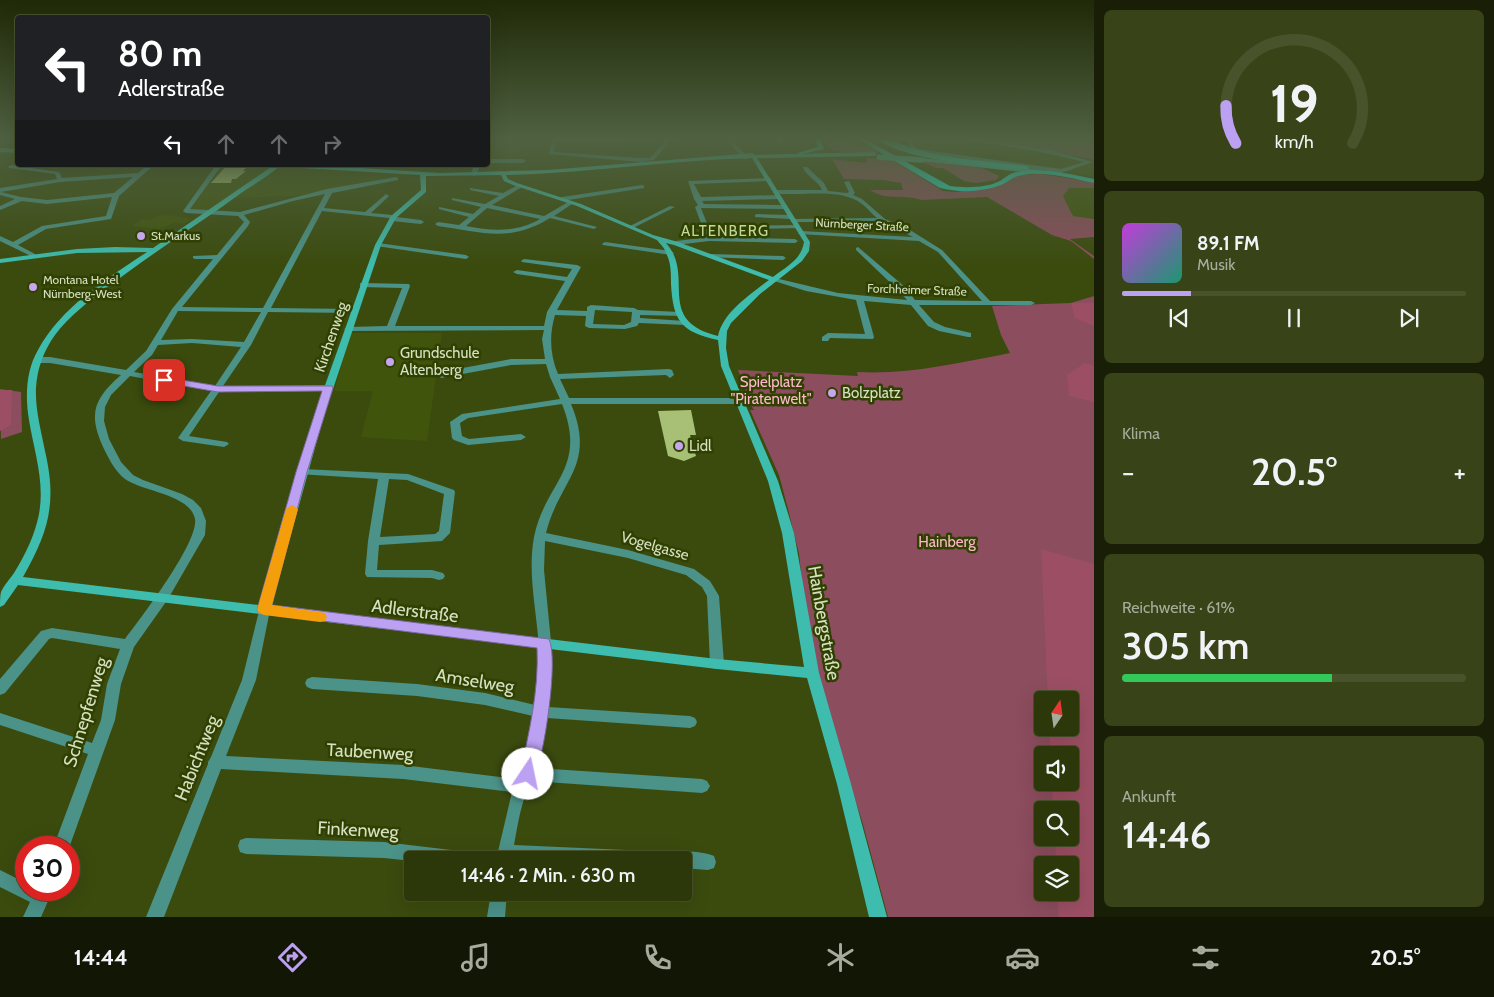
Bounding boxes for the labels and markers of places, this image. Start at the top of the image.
place label: St.Markus [151,228,200,243]
marker: St.Markus [135,230,147,242]
place label: Montana Hotel Nürnberg-West [43,272,122,301]
marker: Montana Hotel Nürnberg-West [27,281,39,293]
place label: Grundschule Altenberg [400,344,480,379]
marker: Grundschule Altenberg [384,356,396,368]
pin [143,359,185,401]
place label: Bolzplatz [842,384,901,402]
marker: Bolzplatz [826,387,838,399]
place label: Lidl [689,437,712,455]
marker: Lidl [673,440,685,452]

